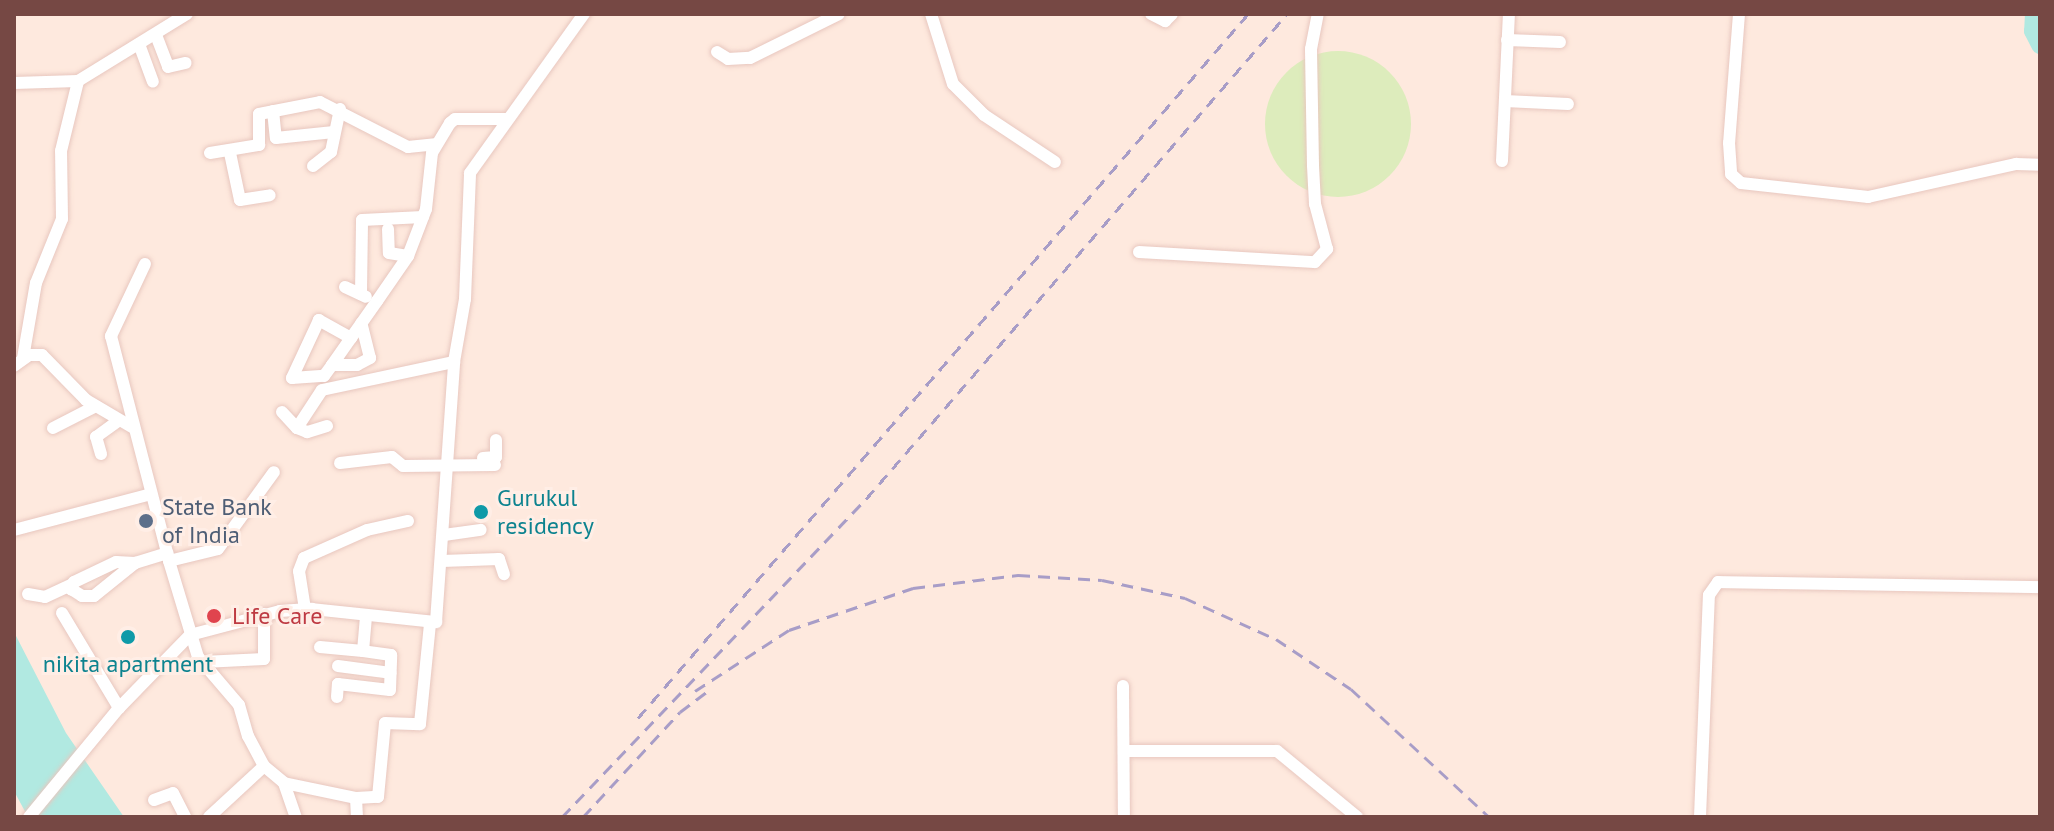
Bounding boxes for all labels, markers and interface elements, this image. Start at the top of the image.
place label: Gurukul residency [497,484,594,540]
place label: State Bank of India [162,493,272,549]
marker: Gurukul residency [472,503,490,521]
marker: State Bank of India [137,512,155,530]
place label: Life Care [232,602,322,630]
marker: Life Care [203,605,225,627]
marker: nikita apartment [119,628,137,646]
place label: nikita apartment [43,650,213,678]

